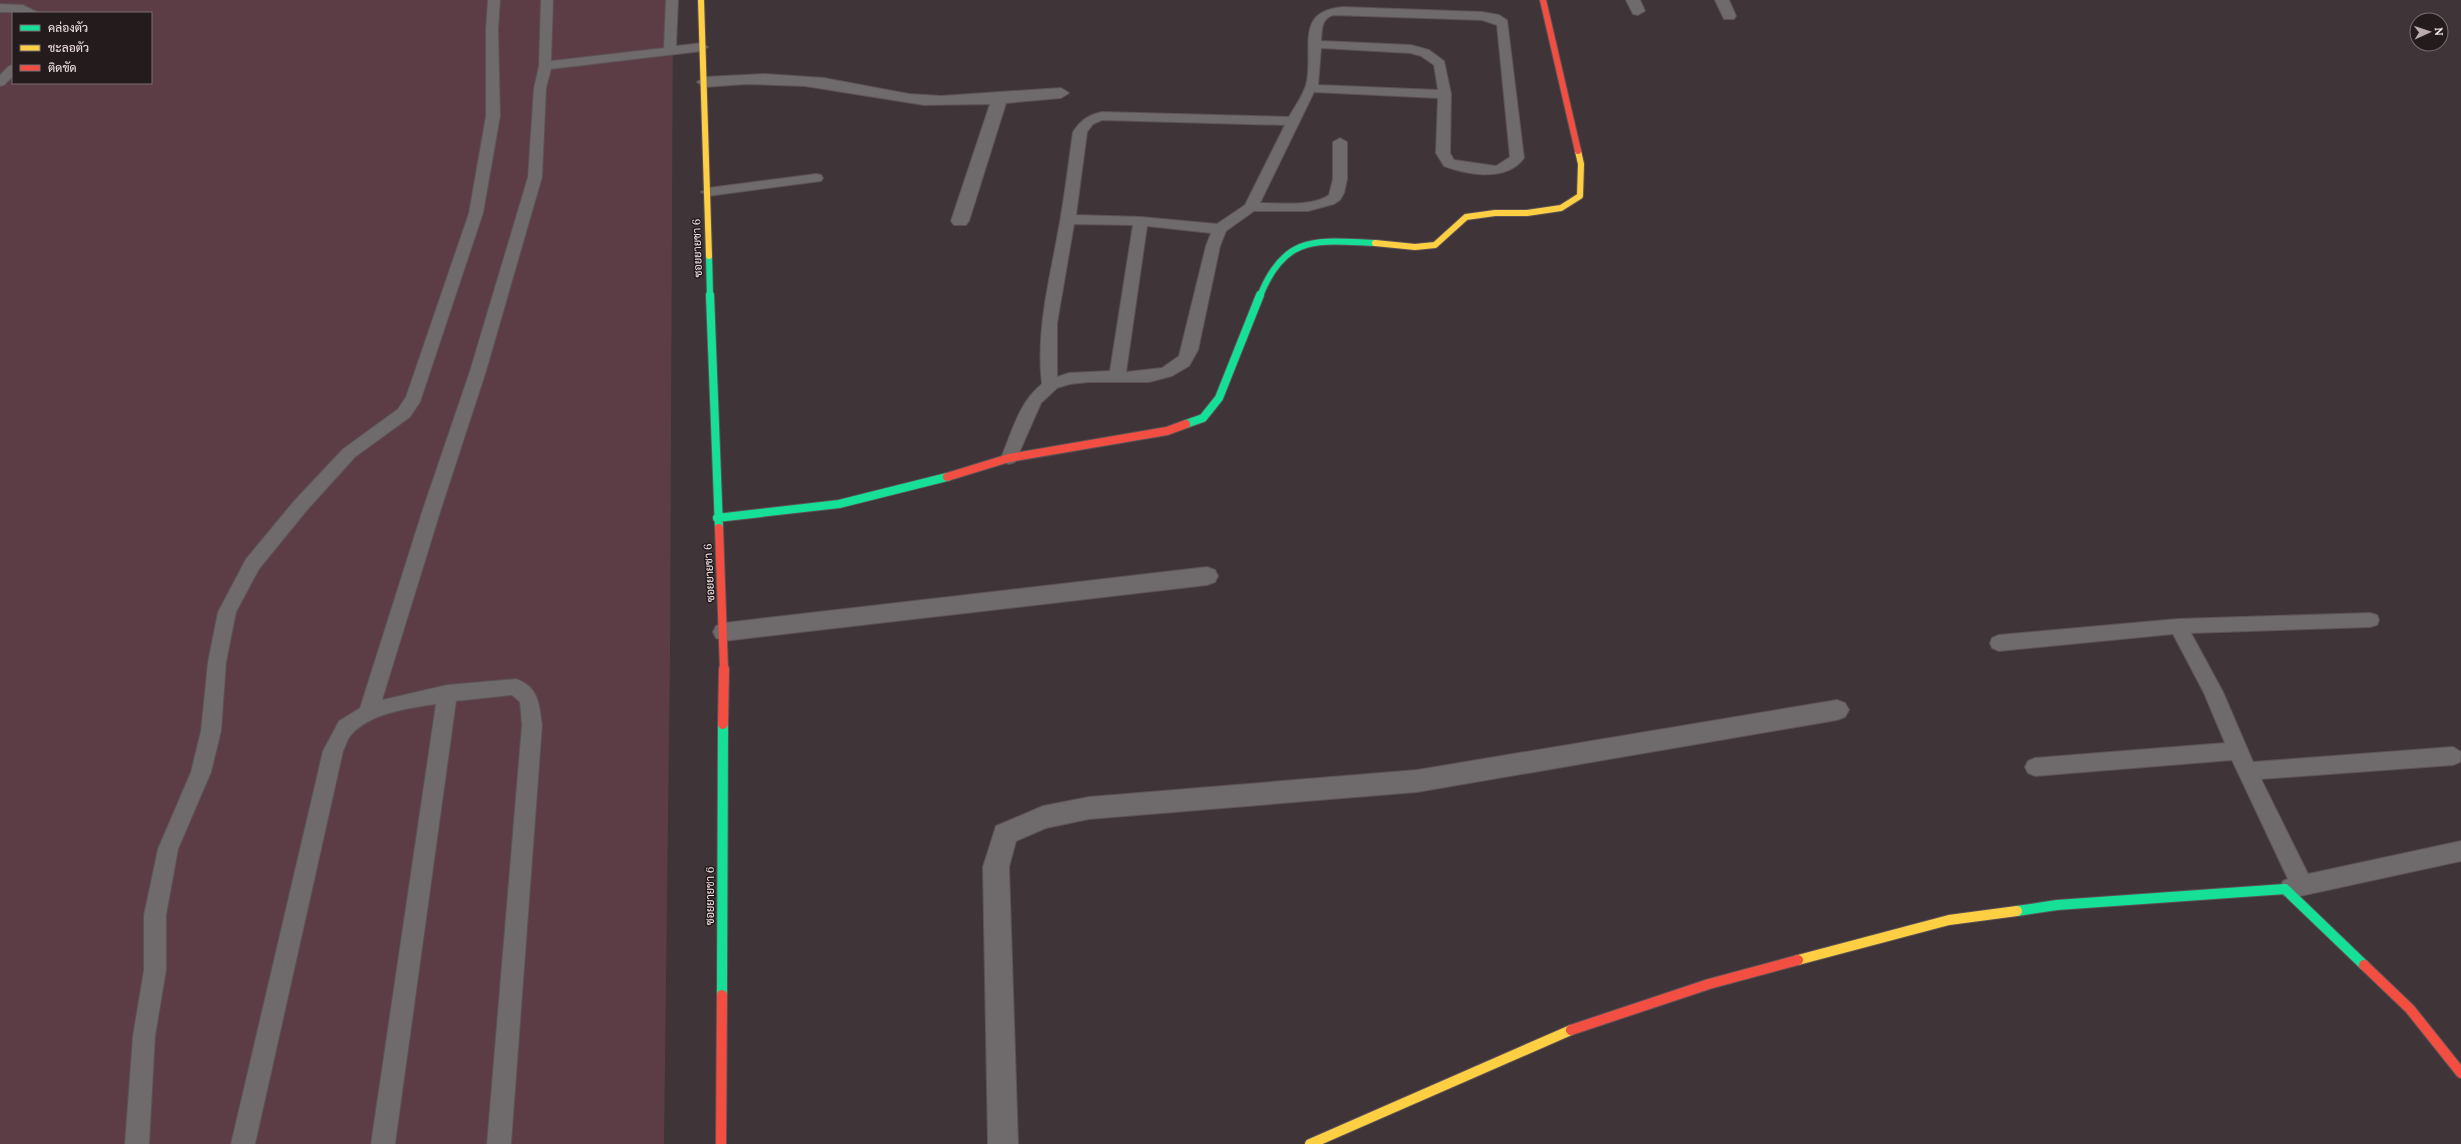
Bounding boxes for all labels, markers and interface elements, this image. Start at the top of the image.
legend [12,12,152,84]
north arrow [2409,12,2449,52]
text: คล่องตัว [48,20,88,35]
text: N [2432,27,2446,37]
text: ชะลอตัว [48,40,89,55]
text: ติดขัด [48,60,77,75]
street label: ซอยยายชา 6 [689,218,705,278]
street label: ซอยยายชา 6 [700,543,718,603]
street label: ซอยยายชา 6 [703,867,717,925]

